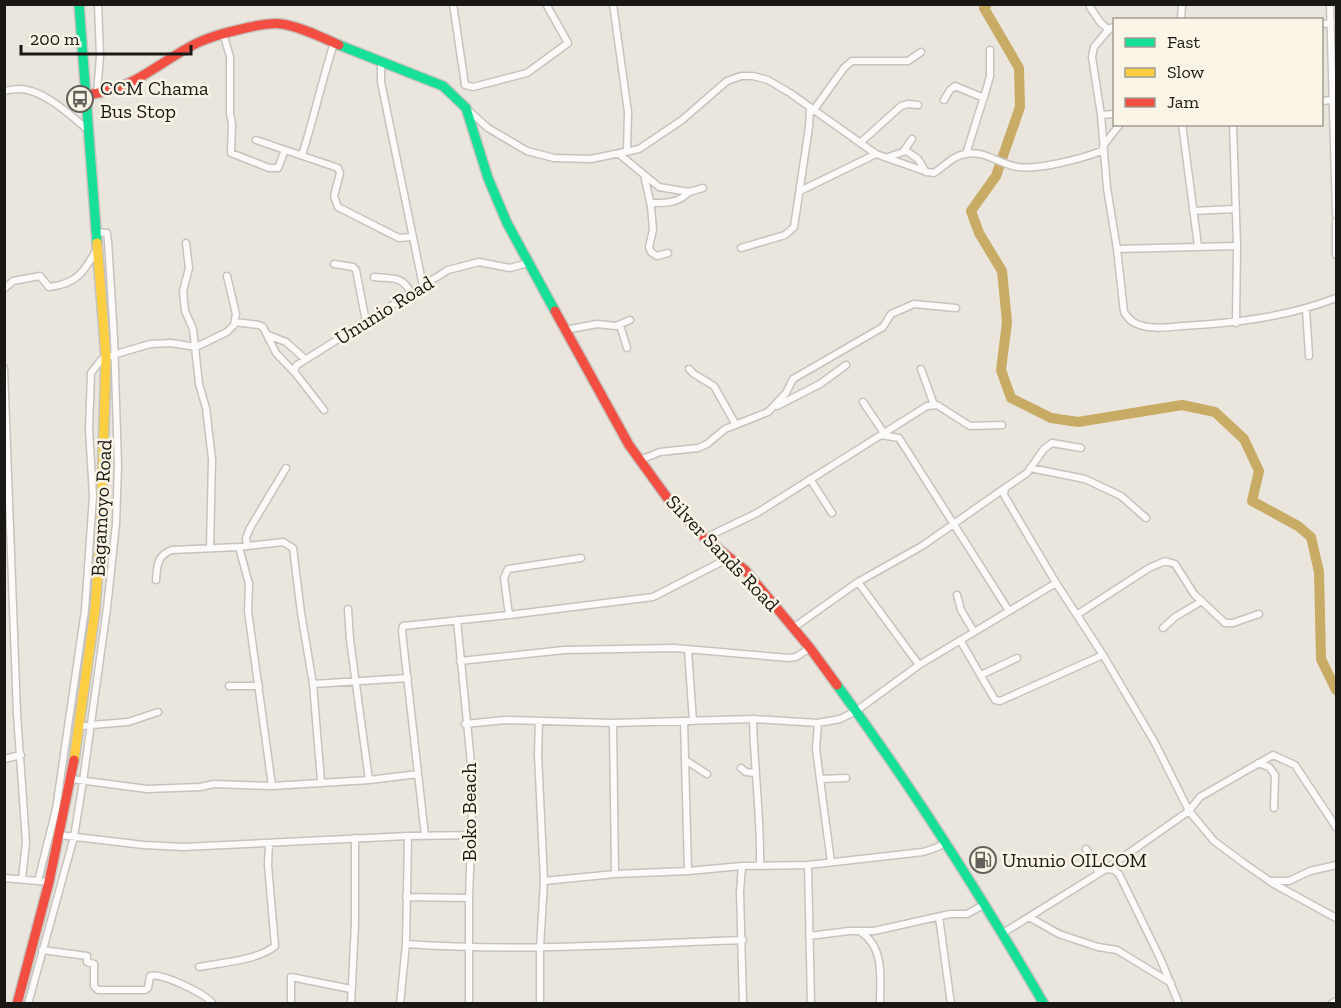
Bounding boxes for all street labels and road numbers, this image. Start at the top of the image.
street label: Ununio Road [330,270,438,350]
street label: Bagamoyo Road [85,439,117,577]
street label: Silver Sands Road [661,490,785,616]
street label: Boko Beach [457,762,481,861]

